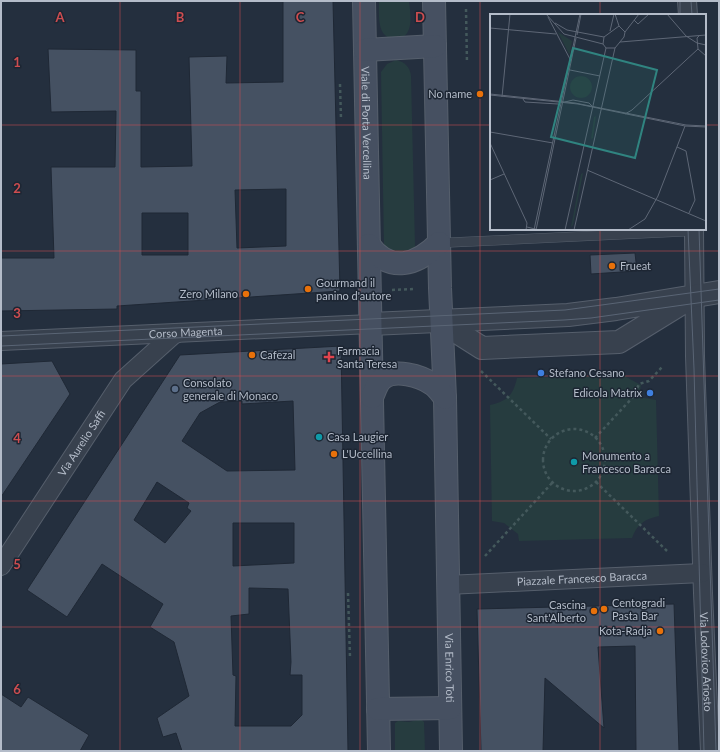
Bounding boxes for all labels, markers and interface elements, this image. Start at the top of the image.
text: A [54,9,65,25]
text: B [176,9,185,25]
text: C [296,9,305,25]
text: D [415,9,425,25]
inset map [490,14,706,230]
text: 1 [13,54,21,70]
street label: Viale di Porta Vercellina [359,66,375,180]
place label: No name [428,87,472,100]
marker: No name [475,89,485,99]
text: 2 [13,180,21,196]
place label: Frueat [620,259,651,272]
marker: Frueat [607,261,617,271]
place label: Gourmand il panino d'autore [316,276,391,302]
marker: Gourmand il panino d'autore [303,284,313,294]
place label: Zero Milano [180,287,238,300]
marker: Zero Milano [241,289,251,299]
text: 3 [13,305,21,321]
street label: Corso Magenta [149,324,223,340]
place label: Farmacia Santa Teresa [337,344,397,370]
place label: Cafezal [260,348,295,361]
marker: Cafezal [247,350,257,360]
marker: Farmacia Santa Teresa [324,352,334,362]
place label: Stefano Cesano [549,366,625,379]
marker: Stefano Cesano [536,368,546,378]
place label: Consolato generale di Monaco [183,376,278,402]
marker: Consolato generale di Monaco [170,384,180,394]
place label: Edicola Matrix [573,386,643,399]
marker: Edicola Matrix [645,388,655,398]
street label: Via Aurelio Saffi [55,407,108,478]
text: 4 [13,430,21,446]
place label: Casa Laugier [327,430,388,443]
marker: Casa Laugier [314,432,324,442]
place label: L'Uccellina [342,447,392,460]
marker: L'Uccellina [329,449,339,459]
place label: Monumento a Francesco Baracca [582,449,671,475]
marker: Monumento a Francesco Baracca [569,457,579,467]
text: 5 [13,556,21,572]
street label: Piazzale Francesco Baracca [516,569,647,588]
place label: Centogradi Pasta Bar [612,596,665,622]
place label: Cascina Sant'Alberto [527,598,586,624]
marker: Centogradi Pasta Bar [599,604,609,614]
marker: Cascina Sant'Alberto [589,606,599,616]
street label: Via Lodovico Ariosto [698,612,715,712]
place label: Kota-Radja [599,624,652,637]
marker: Kota-Radja [655,626,665,636]
street label: Via Enrico Toti [443,633,457,703]
text: 6 [13,681,21,697]

